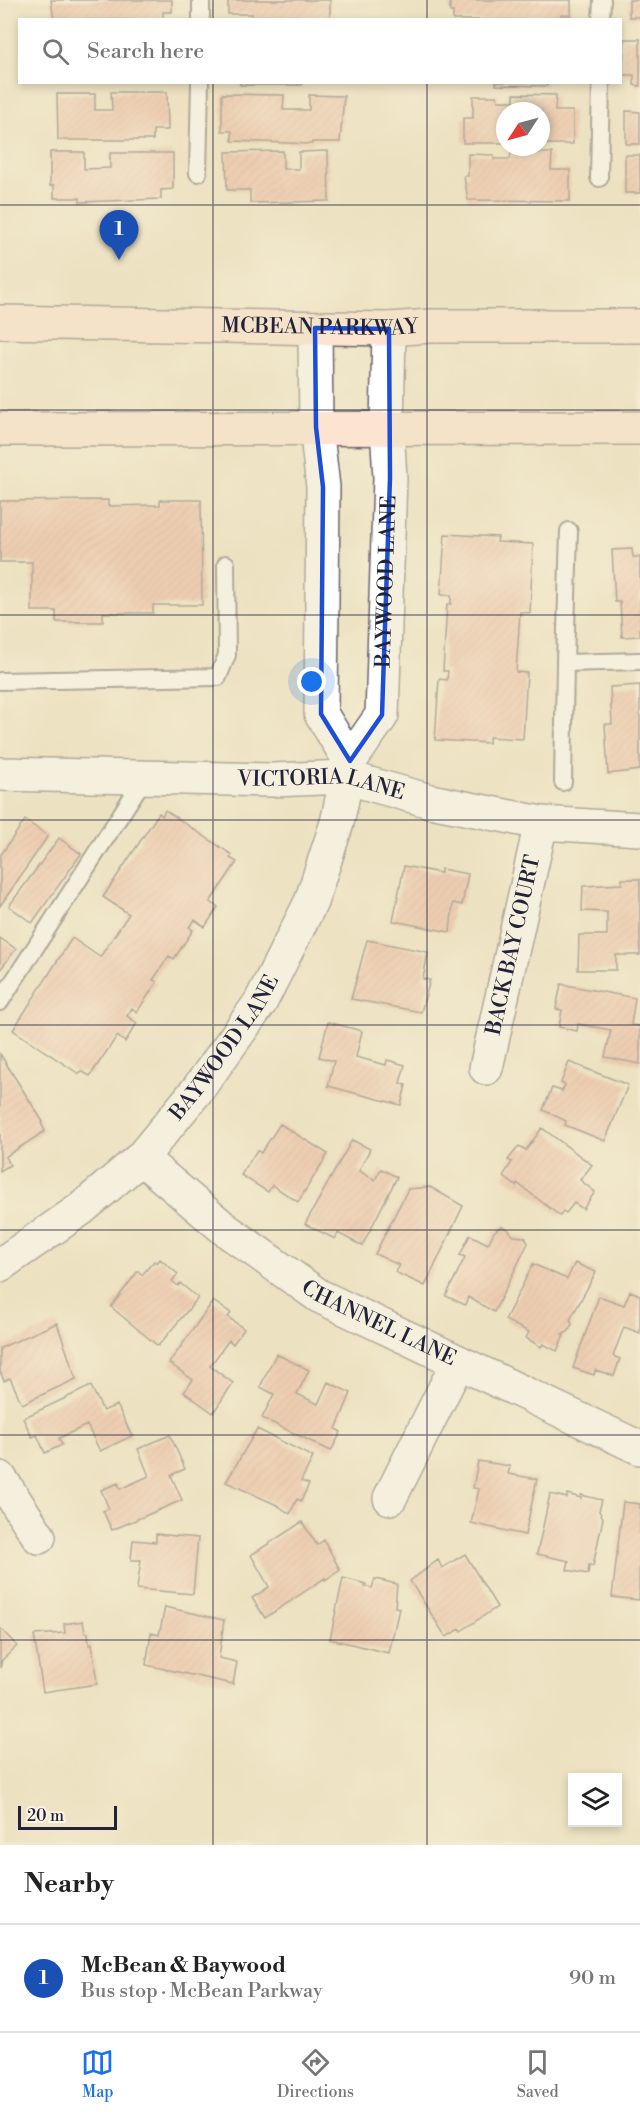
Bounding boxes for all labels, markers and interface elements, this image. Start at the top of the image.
search box [18,18,622,84]
icon: search [39,35,72,68]
text: Search here [87,38,204,65]
north arrow [496,102,550,156]
pin: 1 [100,210,138,260]
street label: MCBEAN PARKWAY [221,313,420,342]
street label: BAYWOOD LANE [371,495,402,669]
your location [297,667,326,696]
street label: VICTORIA LANE [236,764,408,806]
street label: BACK BAY COURT [481,852,546,1038]
street label: BAYWOOD LANE [164,971,285,1127]
street label: CHANNEL LANE [296,1274,460,1372]
map controls [568,1773,622,1827]
button: layers [568,1773,622,1827]
scale bar [18,1803,117,1830]
text: 20 m [27,1806,64,1826]
text: Nearby [24,1868,114,1900]
text: McBean & Baywood [81,1952,286,1979]
text: 1 [39,1966,48,1991]
text: 90 m [569,1966,616,1991]
text: Bus stop · McBean Parkway [81,1979,323,2004]
tab: Map [81,2046,114,2102]
tab: Directions [277,2046,354,2102]
tab: Saved [517,2046,559,2102]

